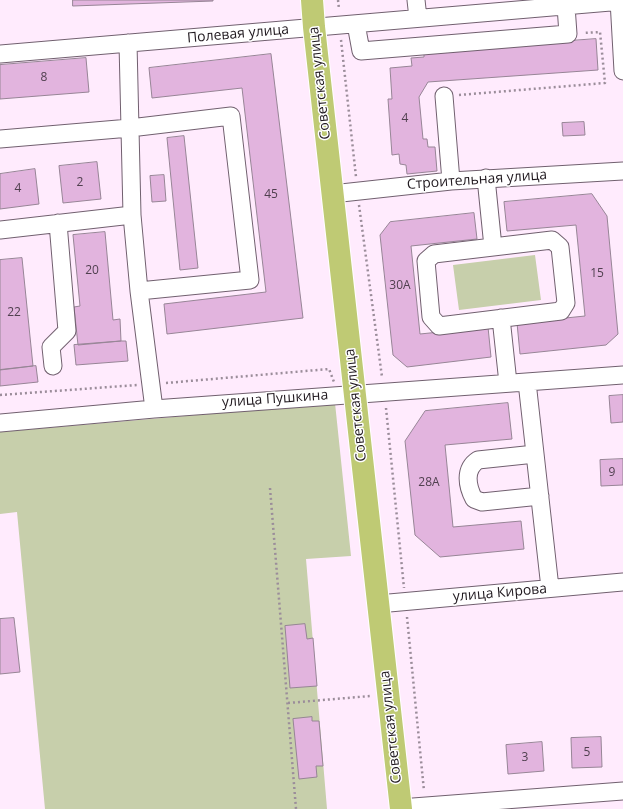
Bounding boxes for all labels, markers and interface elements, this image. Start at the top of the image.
street label: Полевая улица [186,21,290,47]
street label: Советская улица [306,26,334,140]
house number: 8 [41,71,47,85]
house number: 4 [402,112,408,126]
street label: Строительная улица [406,167,548,193]
house number: 2 [77,176,83,190]
house number: 4 [15,182,21,196]
house number: 45 [264,188,278,202]
house number: 20 [85,264,99,278]
house number: 15 [590,267,604,281]
house number: 30А [389,279,411,293]
house number: 22 [7,306,21,320]
street label: Советская улица [342,348,370,462]
street label: улица Пушкина [221,387,329,411]
house number: 9 [609,466,615,480]
house number: 28А [418,476,440,490]
street label: улица Кирова [452,581,548,605]
street label: Советская улица [377,670,405,784]
house number: 5 [584,746,590,760]
house number: 3 [522,751,528,765]

